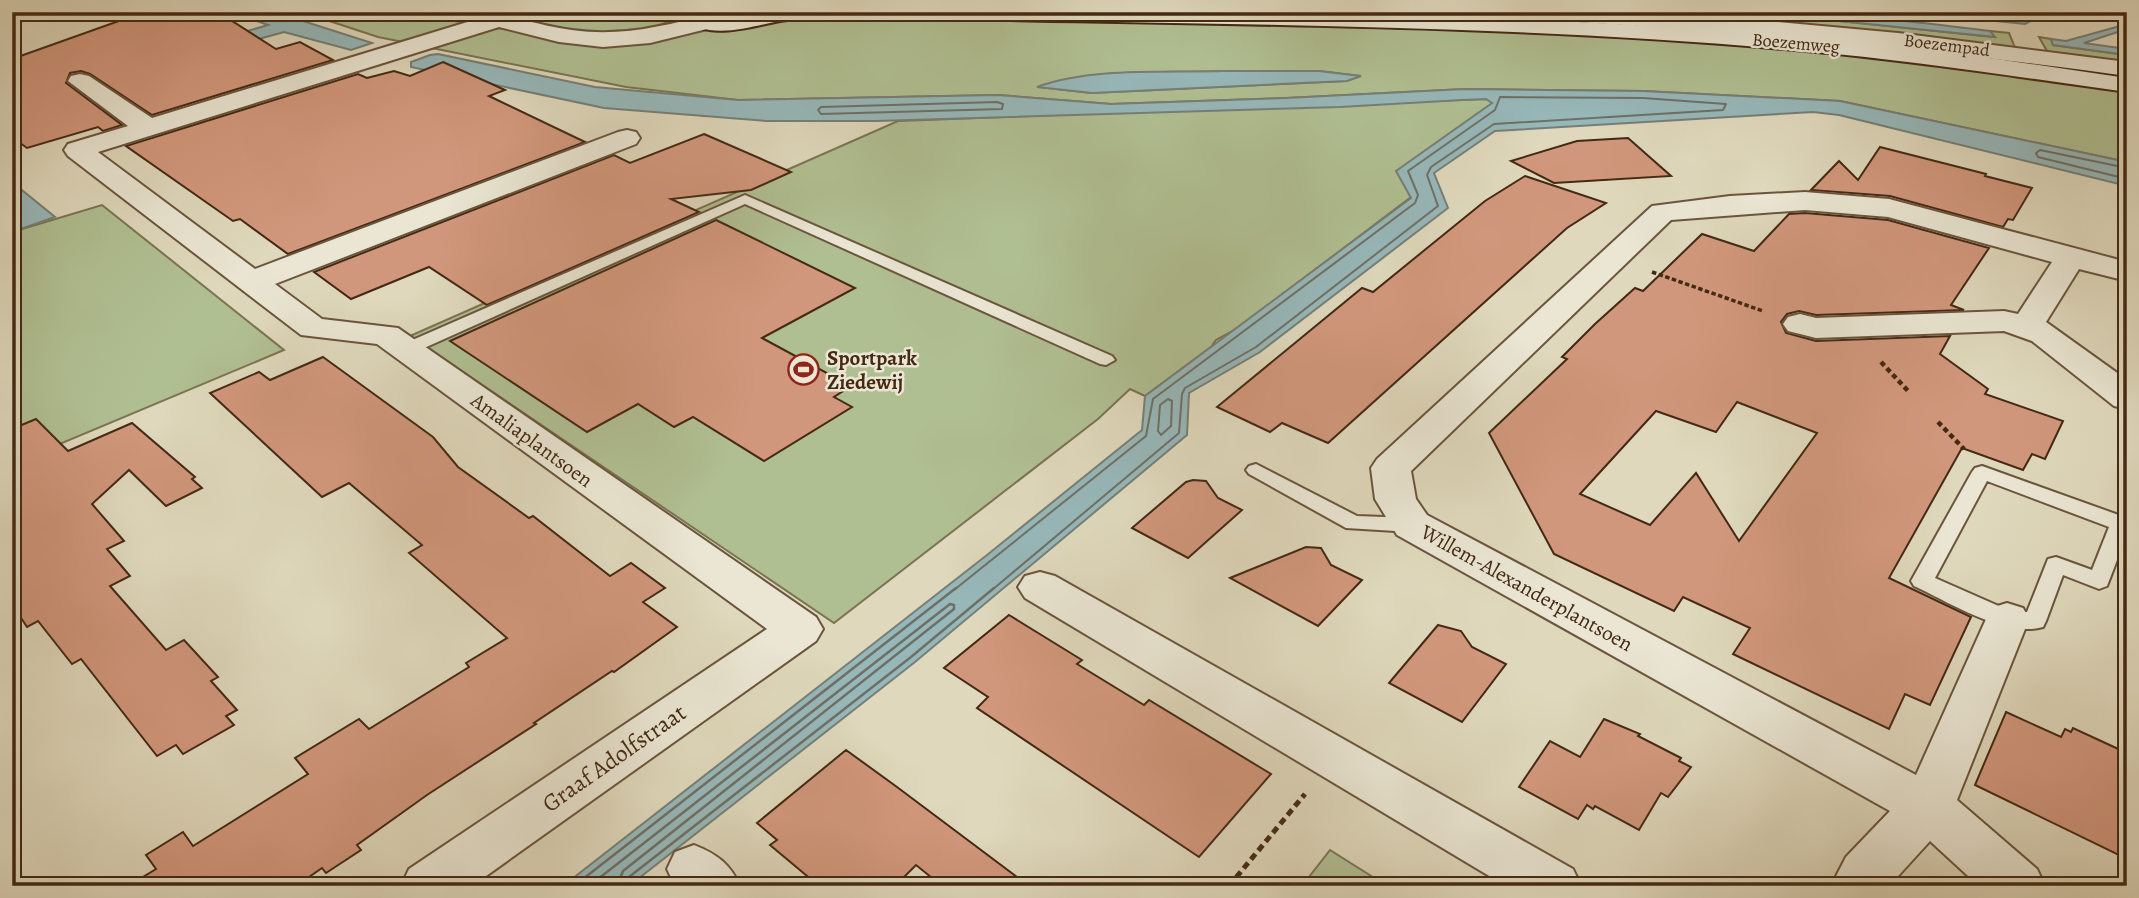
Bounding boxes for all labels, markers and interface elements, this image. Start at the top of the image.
street label: Boezemweg [1751,27,1841,59]
street label: Boezempad [1903,28,1992,62]
place label: Sportpark Ziedewij [827,344,917,396]
sports icon: Sportpark Ziedewij [787,353,821,387]
street label: Amaliaplantsoen [465,386,599,494]
street label: Willem-Alexanderplantsoen [1415,517,1638,658]
street label: Graaf Adolfstraat [536,696,692,819]

